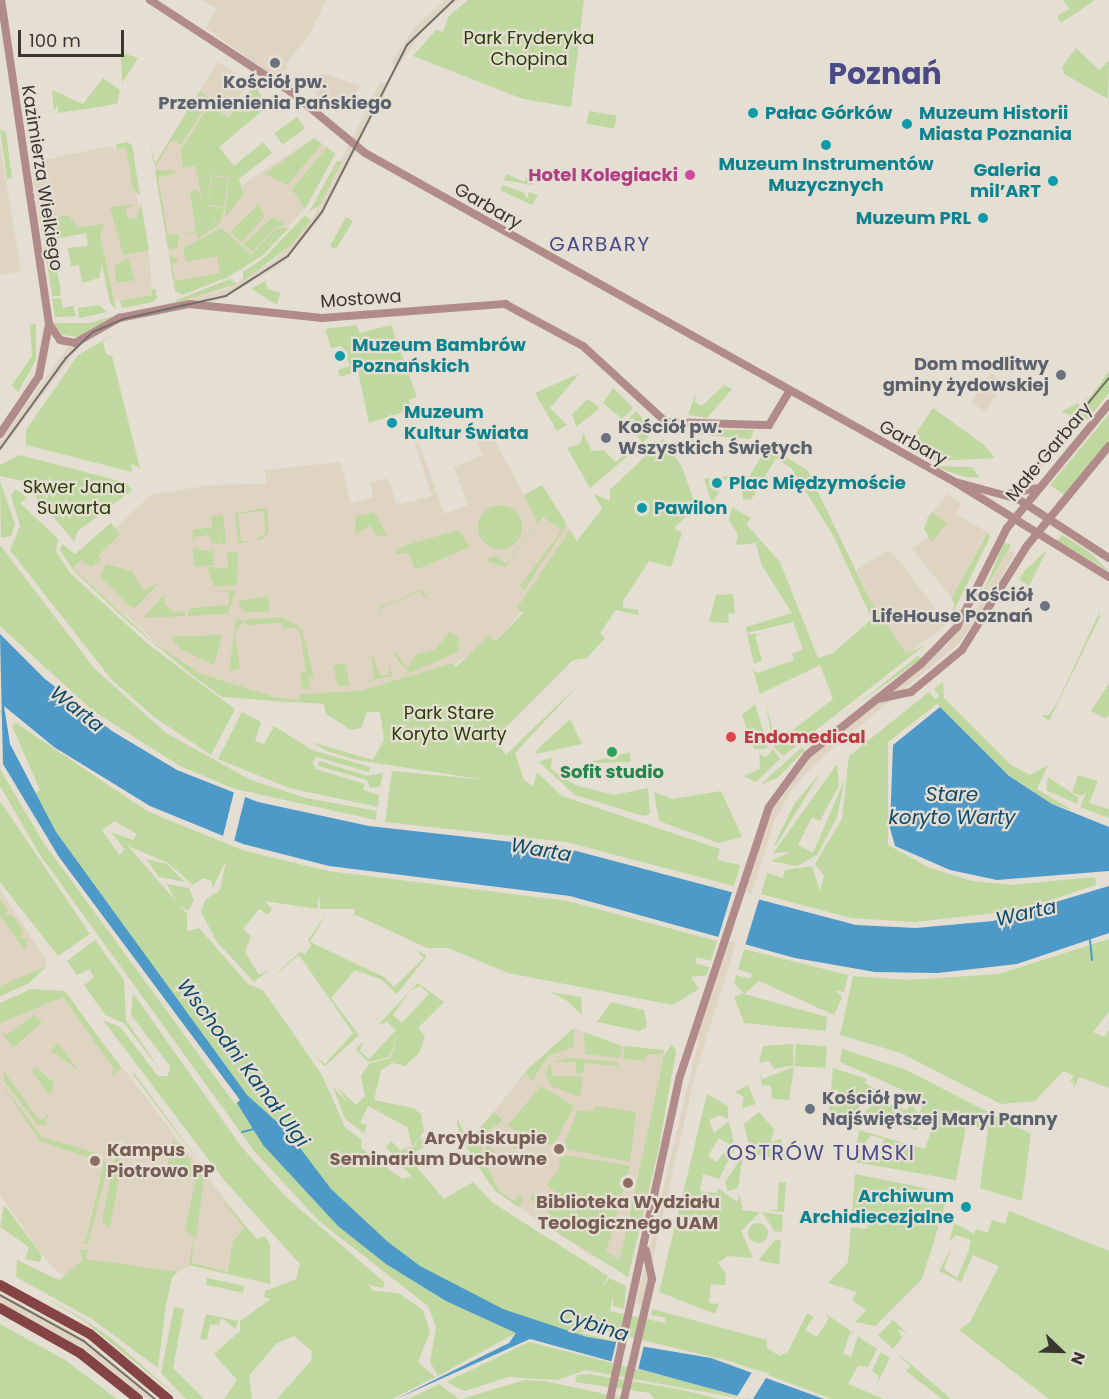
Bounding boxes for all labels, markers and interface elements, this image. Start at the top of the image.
scale bar [21,18,128,56]
text: 100 m [29,28,81,53]
park label: Park Fryderyka Chopina [464,28,594,70]
marker: Kościół pw. Przemienienia Pańskiego [268,56,282,70]
district label: Poznań [828,56,942,92]
place label: Kościół pw. Przemienienia Pańskiego [158,72,392,115]
street label: Kazimierza Wielkiego [17,84,67,272]
place label: Pałac Górków [765,102,892,124]
place label: Muzeum Historii Miasta Poznania [919,103,1072,146]
marker: Pałac Górków [746,106,760,120]
marker: Muzeum Historii Miasta Poznania [900,117,914,131]
marker: Muzeum Instrumentów Muzycznych [819,138,833,152]
place label: Muzeum Instrumentów Muzycznych [719,154,933,196]
place label: Galeria mil’ART [970,160,1041,202]
place label: Hotel Kolegiacki [528,164,678,186]
marker: Hotel Kolegiacki [683,168,697,182]
marker: Galeria mil’ART [1046,174,1060,188]
street label: Garbary [451,178,525,234]
place label: Muzeum PRL [856,207,971,229]
marker: Muzeum PRL [976,211,990,225]
district label: GARBARY [549,232,651,256]
street label: Mostowa [320,285,402,313]
place label: Muzeum Bambrów Poznańskich [352,335,526,378]
marker: Muzeum Bambrów Poznańskich [333,349,347,363]
place label: Dom modlitwy gminy żydowskiej [883,354,1049,397]
marker: Dom modlitwy gminy żydowskiej [1054,368,1068,382]
street label: Małe Garbary [1001,398,1097,506]
place label: Muzeum Kultur Świata [404,402,529,444]
marker: Muzeum Kultur Świata [385,416,399,430]
street label: Garbary [875,416,951,470]
place label: Kościół pw. Wszystkich Świętych [618,417,813,460]
marker: Kościół pw. Wszystkich Świętych [599,431,613,445]
place label: Plac Międzymoście [729,472,906,494]
marker: Plac Międzymoście [710,476,724,490]
park label: Skwer Jana Suwarta [23,477,125,520]
place label: Pawilon [654,497,727,519]
marker: Pawilon [635,501,649,515]
place label: Kościół LifeHouse Poznań [872,585,1033,628]
marker: Kościół LifeHouse Poznań [1038,599,1052,613]
water label: Warta [45,681,109,737]
park label: Park Stare Koryto Warty [391,703,507,746]
place label: Endomedical [744,726,866,748]
marker: Endomedical [722,728,740,746]
marker: Sofit studio [605,745,619,759]
place label: Sofit studio [560,761,664,783]
water label: Stare koryto Warty [889,783,1015,830]
water label: Warta [509,833,573,867]
water label: Warta [993,894,1059,932]
water label: Wschodni Kanał Ulgi [172,974,314,1152]
place label: Kościół pw. Najświętszej Maryi Panny [822,1088,1058,1130]
marker: Kościół pw. Najświętszej Maryi Panny [803,1102,817,1116]
place label: Arcybiskupie Seminarium Duchowne [330,1128,547,1170]
place label: Kampus Piotrowo PP [107,1140,215,1182]
district label: OSTRÓW TUMSKI [727,1140,915,1166]
marker: Arcybiskupie Seminarium Duchowne [552,1142,566,1156]
marker: Kampus Piotrowo PP [88,1154,102,1168]
marker: Biblioteka Wydziału Teologicznego UAM [621,1176,635,1190]
place label: Archiwum Archidiecezjalne [799,1186,954,1228]
place label: Biblioteka Wydziału Teologicznego UAM [536,1192,720,1234]
marker: Archiwum Archidiecezjalne [959,1200,973,1214]
water label: Cybina [556,1303,632,1347]
north arrow [1031,1321,1091,1381]
text: N [1065,1348,1091,1368]

